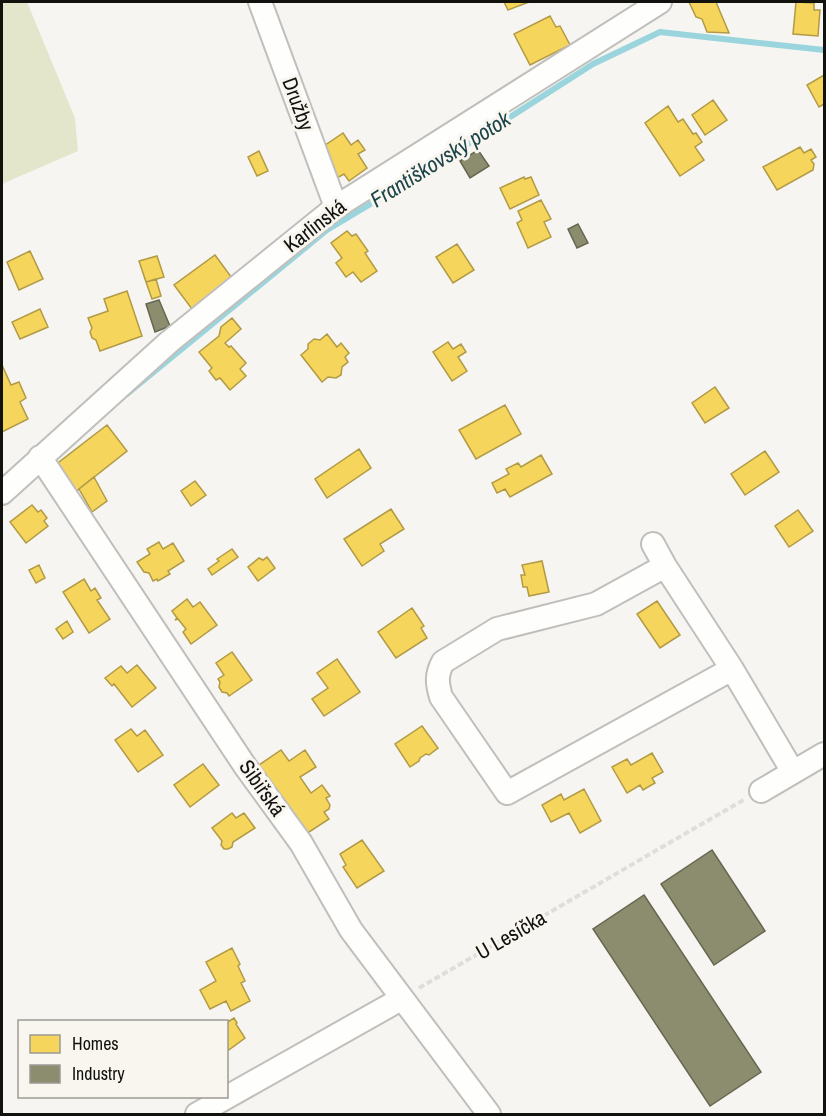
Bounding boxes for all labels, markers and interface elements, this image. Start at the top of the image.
street label: Družby [276,73,322,135]
water label: Františkovský potok [364,103,517,214]
street label: Karlinská [277,192,352,259]
street label: Sibiřská [232,754,293,822]
street label: U Lesíčka [470,903,552,966]
legend [18,1020,228,1098]
text: Homes [72,1031,119,1056]
text: Industry [72,1061,125,1086]

